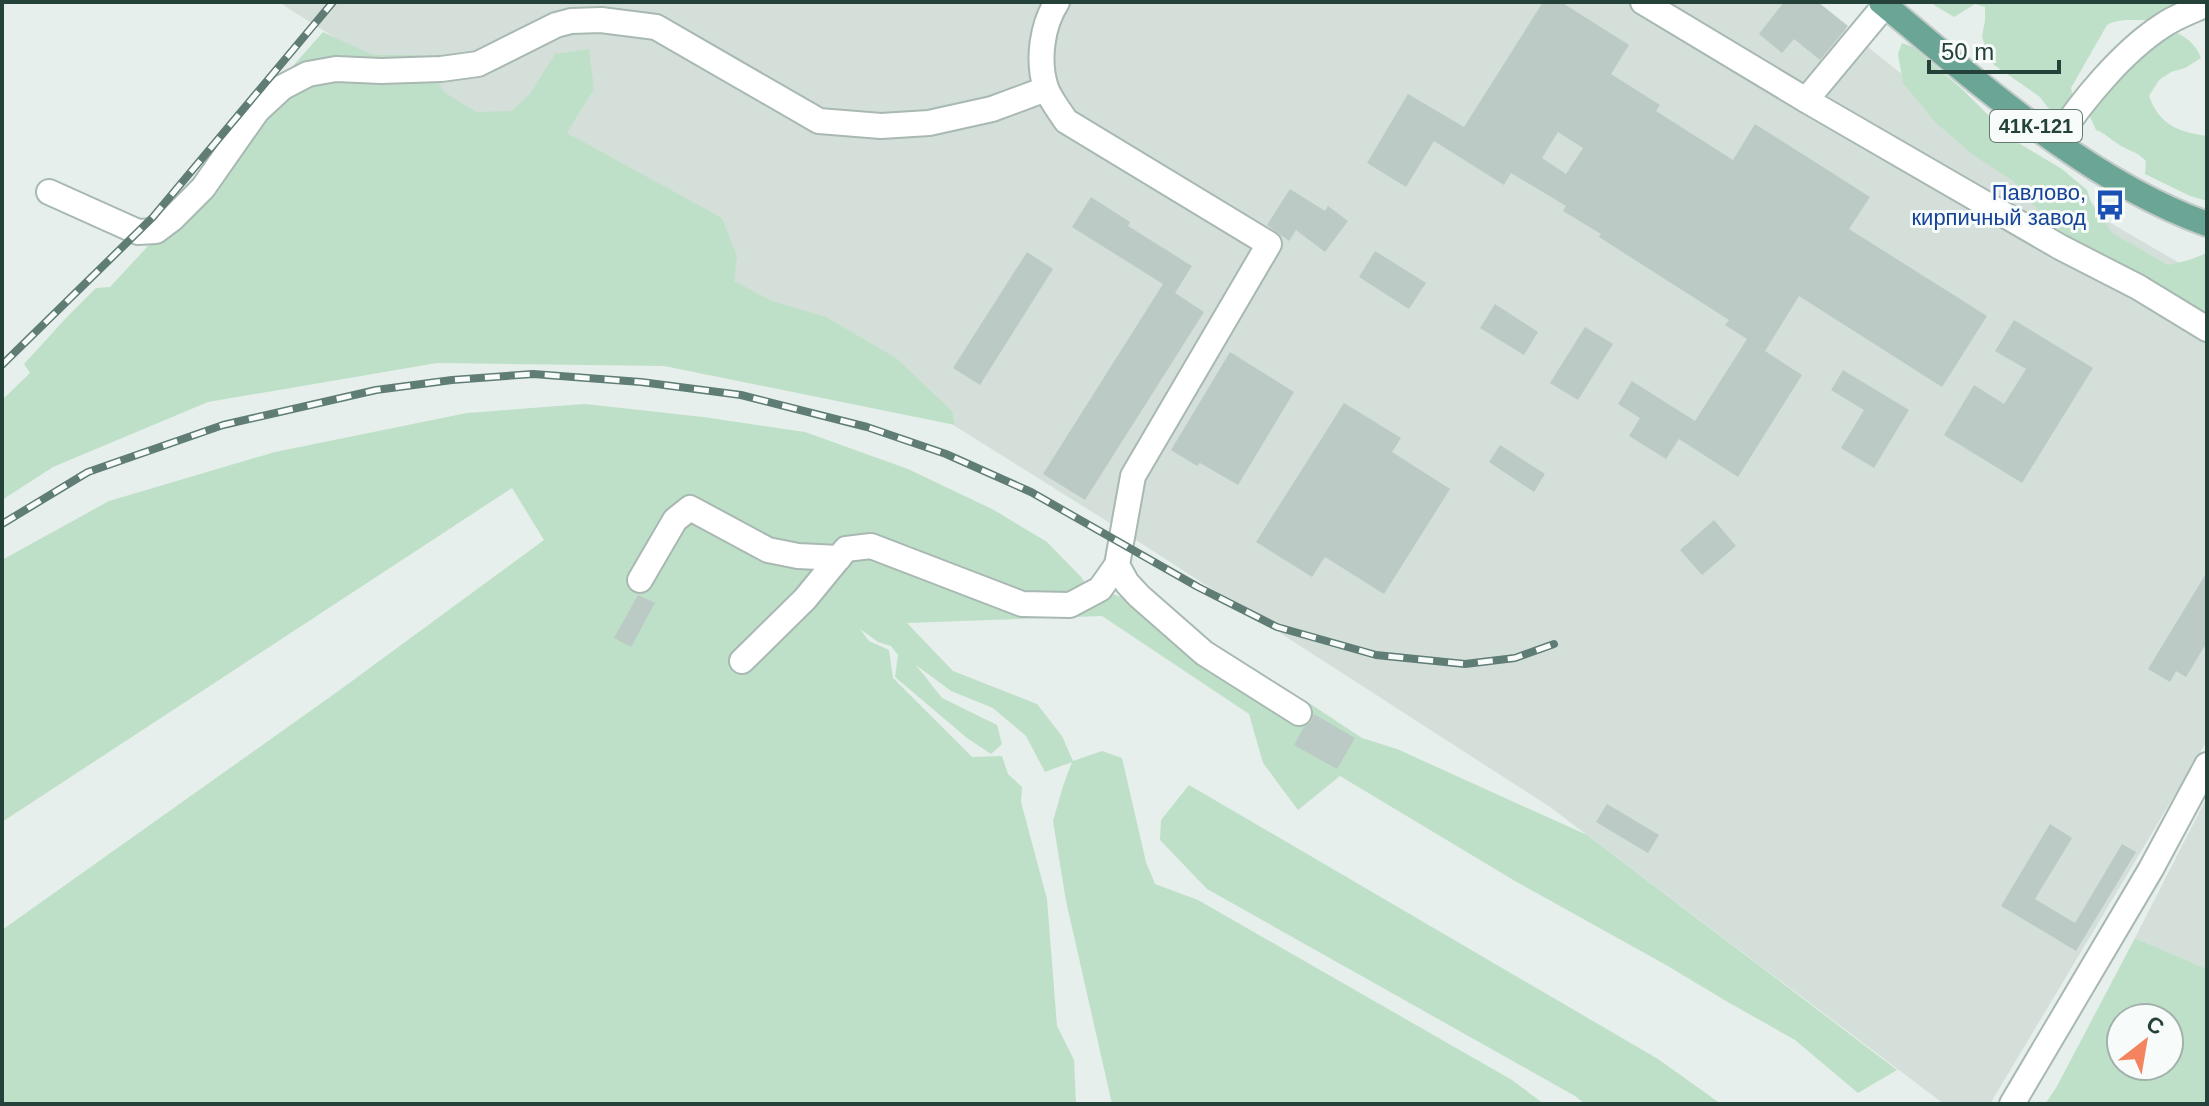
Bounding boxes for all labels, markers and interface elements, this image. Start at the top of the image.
scale bar [1929,24,2059,74]
text: 50 m [1941,38,1994,65]
road number: 41К-121 [1990,110,2082,142]
place label: Павлово, кирпичный завод [1911,180,2086,230]
bus stop icon: Павлово, кирпичный завод [2093,188,2127,222]
north arrow [2105,1002,2185,1082]
text: С [2142,1010,2168,1040]

